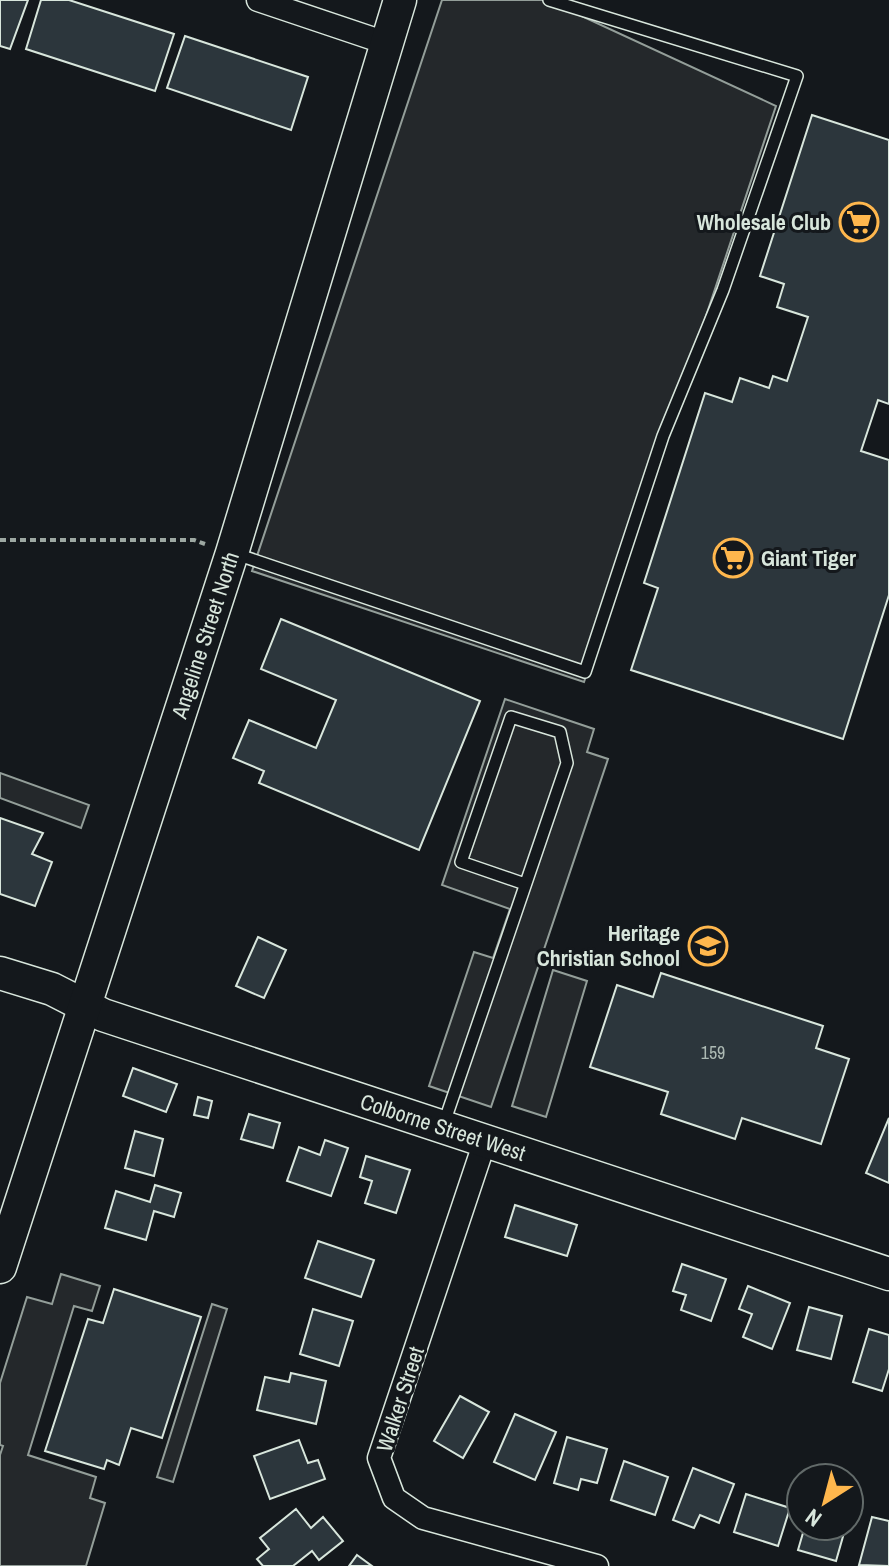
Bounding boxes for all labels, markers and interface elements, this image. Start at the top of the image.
supermarket icon: Wholesale Club [838,201,880,243]
place label: Wholesale Club [697,207,831,237]
supermarket icon: Giant Tiger [712,537,754,579]
place label: Giant Tiger [761,543,856,573]
street label: Angeline Street North [164,548,246,723]
place label: Heritage Christian School [537,918,680,973]
school or university icon: Heritage Christian School [687,925,729,967]
house number: 159 [701,1040,725,1065]
street label: Colborne Street West [356,1086,530,1168]
street label: Walker Street [369,1343,431,1455]
north arrow [785,1462,865,1542]
text: N [799,1502,827,1534]

